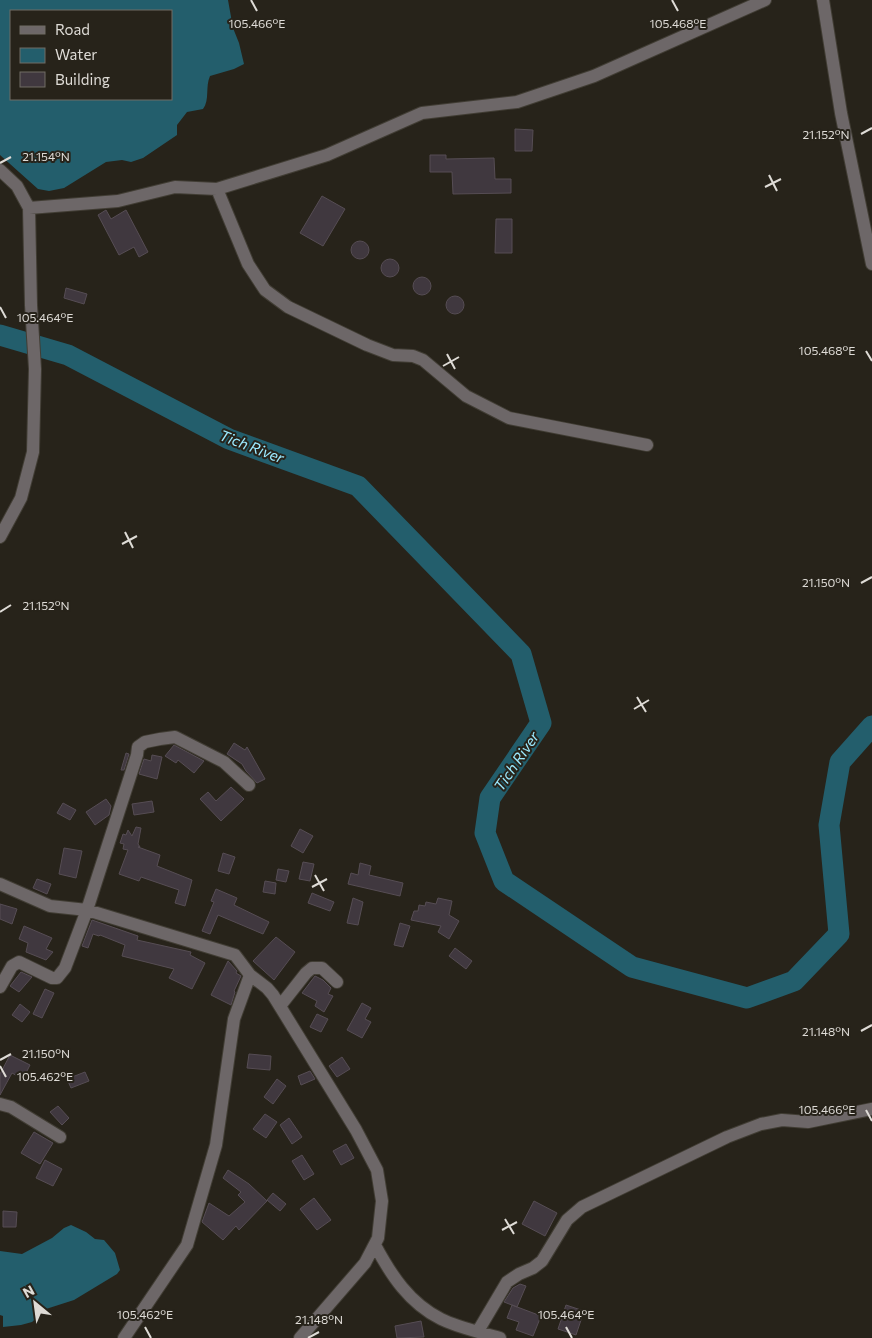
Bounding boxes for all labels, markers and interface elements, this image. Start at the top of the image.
legend [10,10,172,100]
text: 105.466°E [229,16,285,30]
text: 105.468°E [650,16,706,30]
text: Road [55,20,90,38]
text: Water [55,45,97,63]
text: Building [55,70,110,88]
text: 21.152°N [802,127,850,141]
text: 21.154°N [22,149,70,163]
text: 105.464°E [17,310,73,324]
text: 105.468°E [799,343,855,357]
water label: Tich River [217,425,288,467]
text: 21.150°N [802,575,850,589]
text: 21.152°N [22,598,70,612]
water label: Tich River [490,727,543,794]
text: 21.148°N [802,1024,850,1038]
text: 21.150°N [22,1046,70,1060]
text: 105.462°E [17,1069,73,1083]
text: 105.466°E [799,1102,855,1116]
north arrow [10,1278,60,1328]
text: N [20,1281,37,1301]
text: 105.462°E [117,1307,173,1321]
text: 105.464°E [538,1307,594,1321]
text: 21.148°N [295,1312,343,1326]

